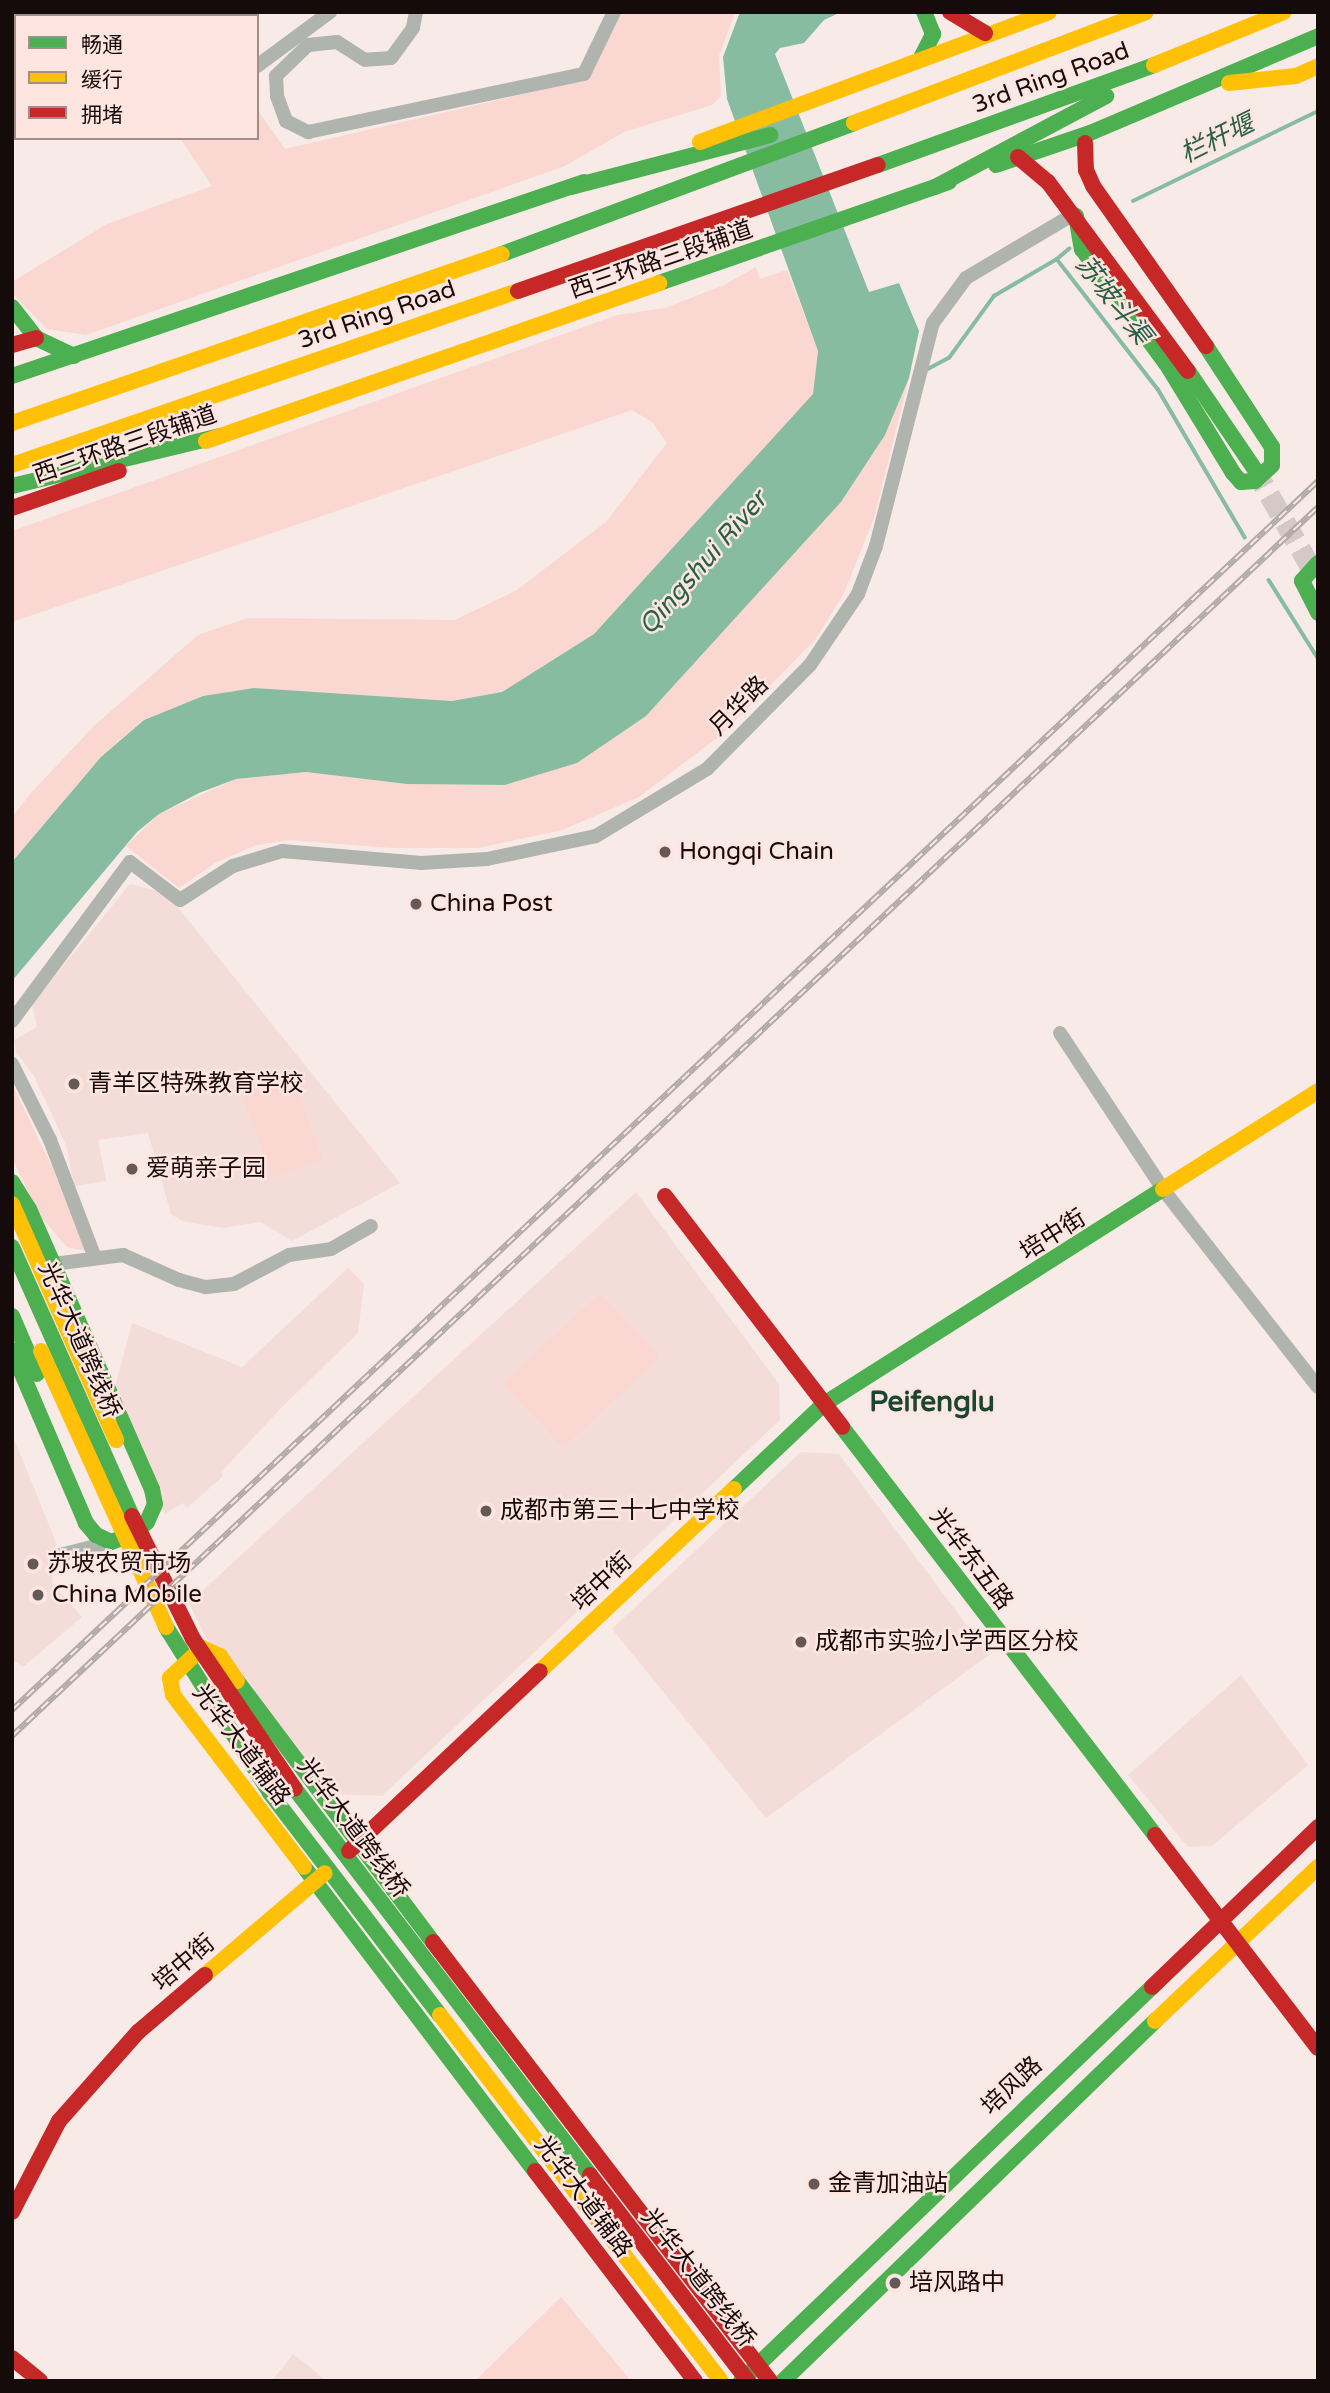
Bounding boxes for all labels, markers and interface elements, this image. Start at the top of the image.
legend [14,14,259,140]
text: 畅通 [81,33,123,58]
street label: 3rd Ring Road [969,36,1133,120]
text: 缓行 [81,68,123,93]
text: 拥堵 [81,103,123,128]
water label: 栏杆堰 [1175,108,1259,170]
street label: 西三环路三段辅道 [566,215,756,305]
water label: 苏坡斗渠 [1069,249,1157,351]
street label: 3rd Ring Road [294,275,460,355]
street label: 西三环路三段辅道 [30,400,220,490]
water label: Qingshui River [632,485,774,641]
street label: 月华路 [703,670,775,742]
place label: Hongqi Chain [679,838,834,866]
marker: Hongqi Chain [657,844,673,860]
place label: China Post [430,890,553,918]
marker: China Post [408,896,424,912]
place label: 青羊区特殊教育学校 [88,1070,304,1098]
marker: 青羊区特殊教育学校 [66,1076,82,1092]
place label: 爱萌亲子园 [146,1155,266,1183]
marker: 爱萌亲子园 [124,1161,140,1177]
street label: 培中街 [1015,1204,1091,1266]
street label: 光华大道跨线桥 [32,1257,126,1423]
district label: Peifenglu [869,1385,995,1419]
place label: 成都市第三十七中学校 [500,1497,740,1525]
street label: 光华东五路 [923,1502,1019,1616]
marker: 成都市第三十七中学校 [478,1503,494,1519]
street label: 培中街 [566,1547,638,1617]
place label: 苏坡农贸市场 [47,1550,191,1578]
marker: 苏坡农贸市场 [25,1556,41,1572]
place label: China Mobile [52,1581,202,1609]
marker: China Mobile [30,1587,46,1603]
place label: 成都市实验小学西区分校 [815,1628,1079,1656]
marker: 成都市实验小学西区分校 [793,1634,809,1650]
street label: 光华大道辅路 [186,1679,296,1811]
street label: 光华大道跨线桥 [291,1752,415,1904]
street label: 培中街 [147,1929,221,1997]
street label: 培风路 [976,2051,1048,2121]
street label: 光华大道辅路 [528,2131,638,2263]
place label: 金青加油站 [828,2170,948,2198]
marker: 金青加油站 [806,2176,822,2192]
street label: 光华大道跨线桥 [635,2203,761,2353]
place label: 培风路中 [909,2269,1005,2297]
marker: 培风路中 [887,2275,903,2291]

